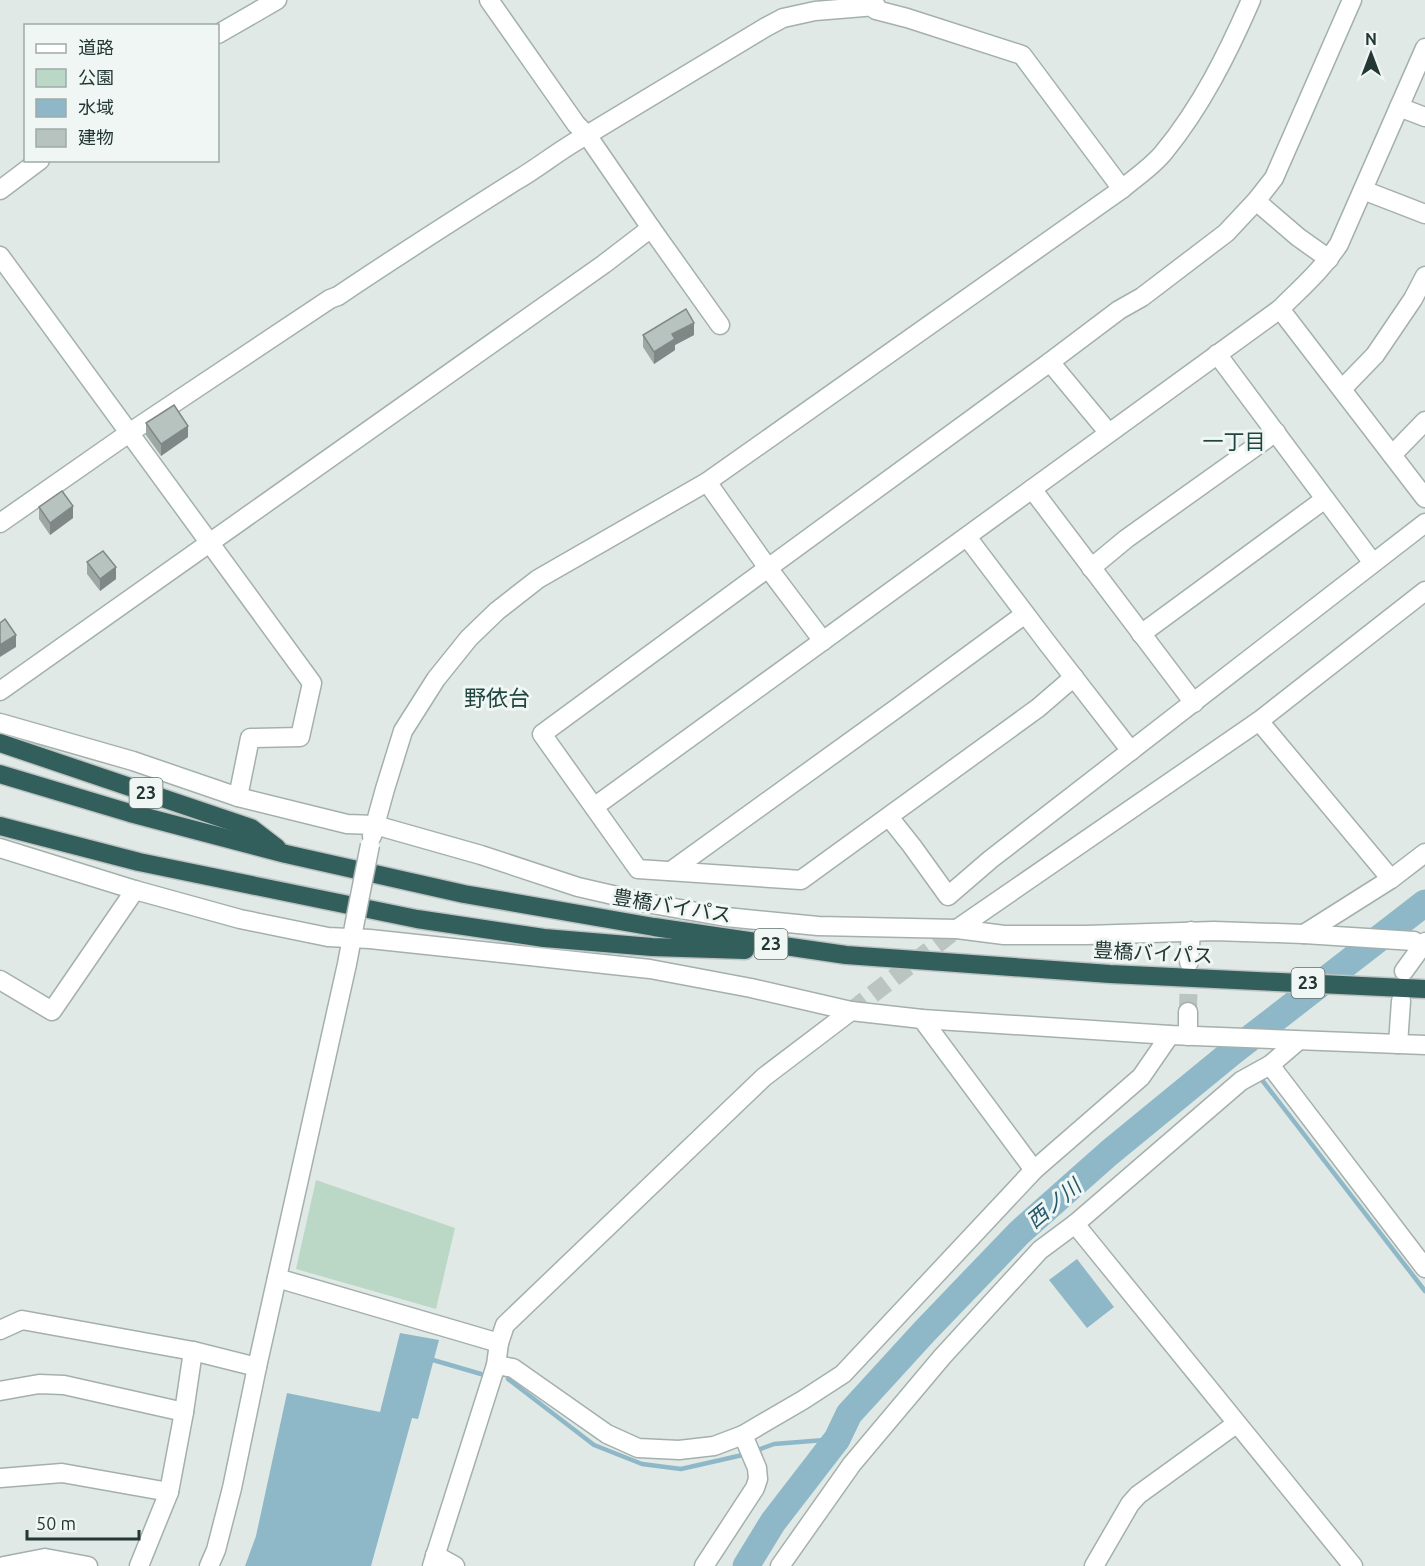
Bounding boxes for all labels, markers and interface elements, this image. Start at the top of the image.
legend [24,24,219,162]
north arrow [1341,24,1401,84]
text: N [1365,30,1377,48]
text: 道路 [78,37,114,57]
text: 公園 [78,67,114,87]
text: 水域 [78,97,114,117]
text: 建物 [78,127,114,147]
district label: 一丁目 [1203,429,1266,453]
district label: 野依台 [464,685,530,710]
road number: 23 [130,778,162,808]
street label: 豊橋バイパス [611,885,733,926]
road number: 23 [754,929,788,959]
street label: 豊橋バイパス [1093,938,1213,967]
road number: 23 [1292,968,1324,998]
water label: 西ノ川 [1022,1173,1087,1233]
scale bar [27,1503,140,1541]
text: 50 m [36,1513,76,1533]

